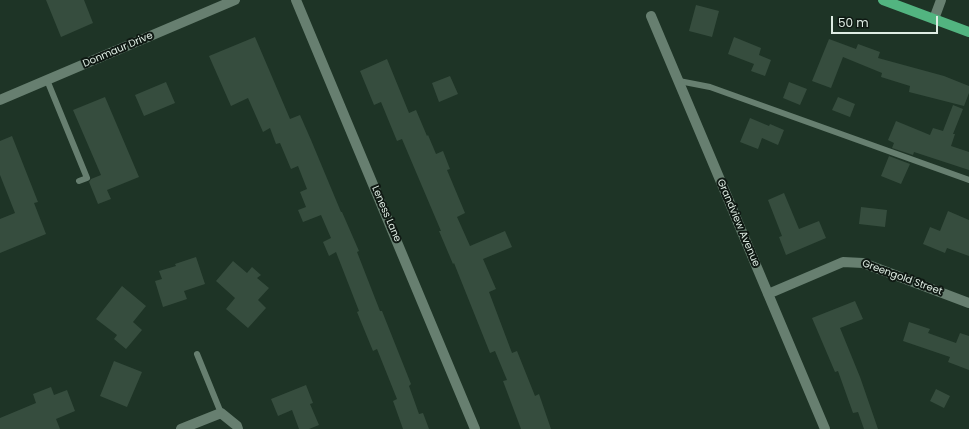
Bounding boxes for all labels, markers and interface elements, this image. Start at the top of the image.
scale bar [833,8,940,34]
text: 50 m [838,14,869,31]
street label: Donmaur Drive [81,30,155,70]
street label: Grandview Avenue [714,177,762,269]
street label: Leness Lane [369,184,403,244]
street label: Greengold Street [860,258,944,298]

